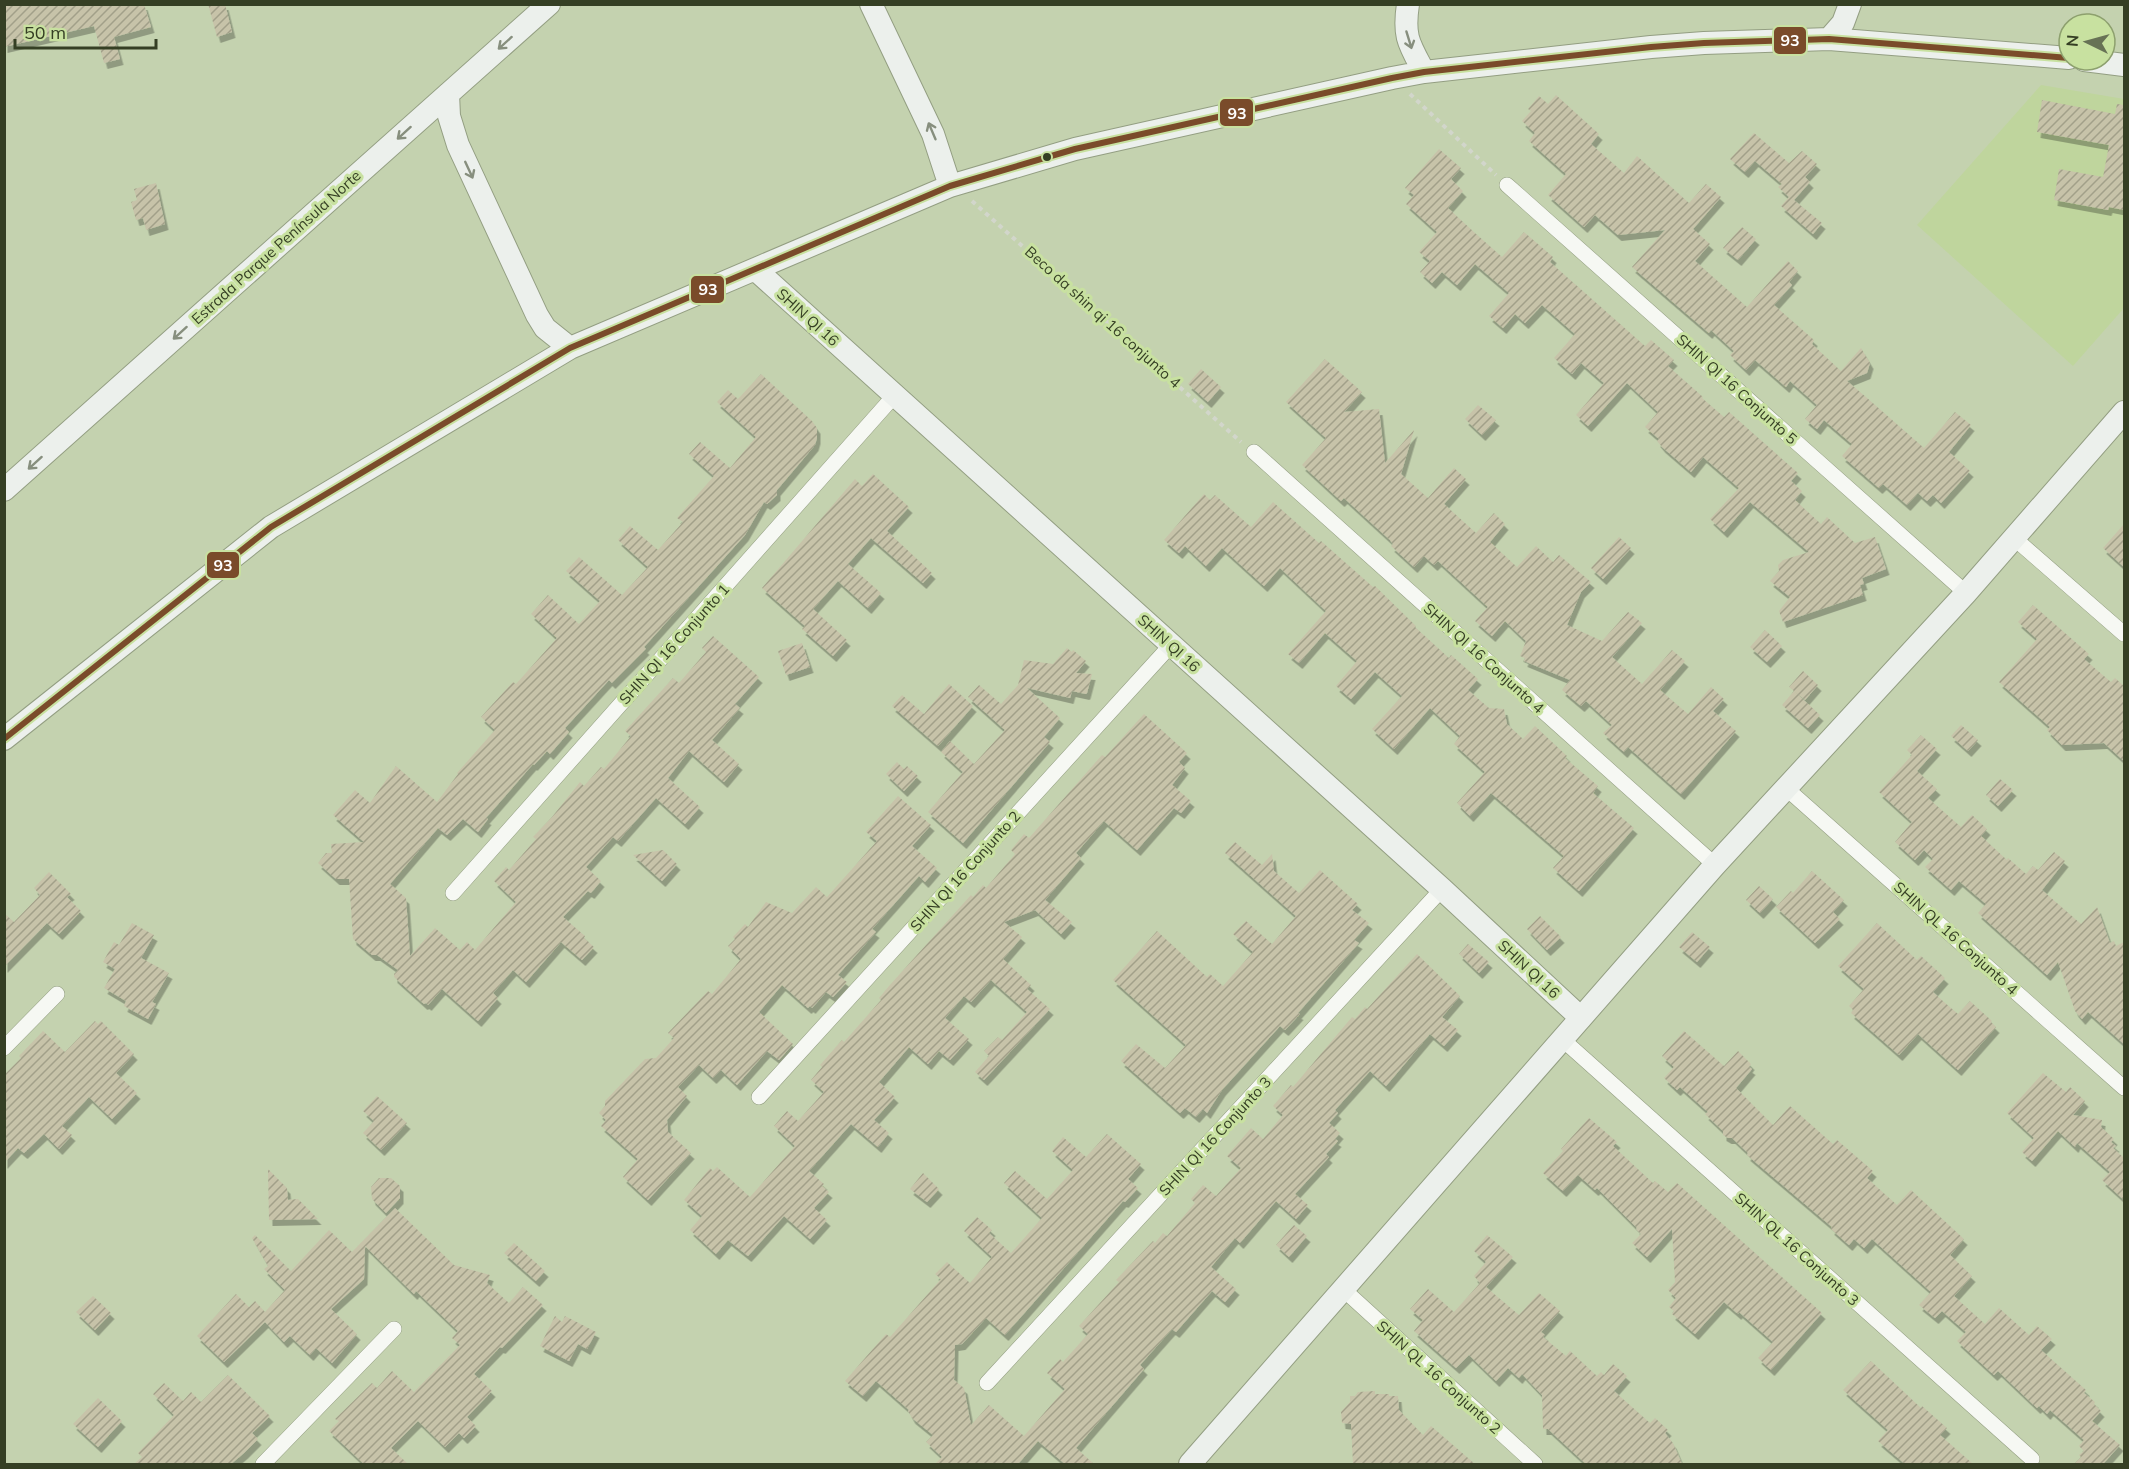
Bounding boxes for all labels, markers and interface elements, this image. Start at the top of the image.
scale bar [15,12,156,50]
north arrow [2057,12,2117,72]
text: 50 m [24,21,66,44]
line badge: 93 [1773,26,1807,55]
one-way arrow [1404,30,1415,49]
text: 93 [1780,30,1800,50]
text: N [2062,34,2083,48]
one-way arrow [498,36,513,50]
line badge: 93 [1219,98,1254,127]
text: 93 [1227,103,1247,123]
one-way arrow [925,122,937,140]
one-way arrow [397,126,412,140]
unlabelled marker [1041,151,1053,163]
one-way arrow [464,160,476,178]
street label: Estrada Parque Península Norte [187,166,365,328]
street label: Beco da shin qi 16 conjunto 4 [1021,242,1185,392]
line badge: 93 [690,275,725,304]
text: 93 [698,279,718,299]
street label: SHIN QI 16 [773,284,843,350]
one-way arrow [173,326,188,340]
street label: SHIN QI 16 Conjunto 5 [1673,330,1801,448]
one-way arrow [28,456,43,470]
line badge: 93 [206,551,240,579]
text: 93 [213,555,233,575]
street label: SHIN QI 16 Conjunto 1 [615,580,733,708]
street label: SHIN QI 16 Conjunto 4 [1420,599,1548,717]
street label: SHIN QI 16 [1134,610,1204,676]
street label: SHIN QI 16 Conjunto 2 [906,807,1024,935]
street label: SHIN QL 16 Conjunto 4 [1890,877,2022,999]
street label: SHIN QI 16 [1494,936,1564,1002]
street label: SHIN QI 16 Conjunto 3 [1155,1073,1275,1199]
street label: SHIN QL 16 Conjunto 3 [1731,1188,1863,1310]
street label: SHIN QL 16 Conjunto 2 [1373,1316,1505,1438]

